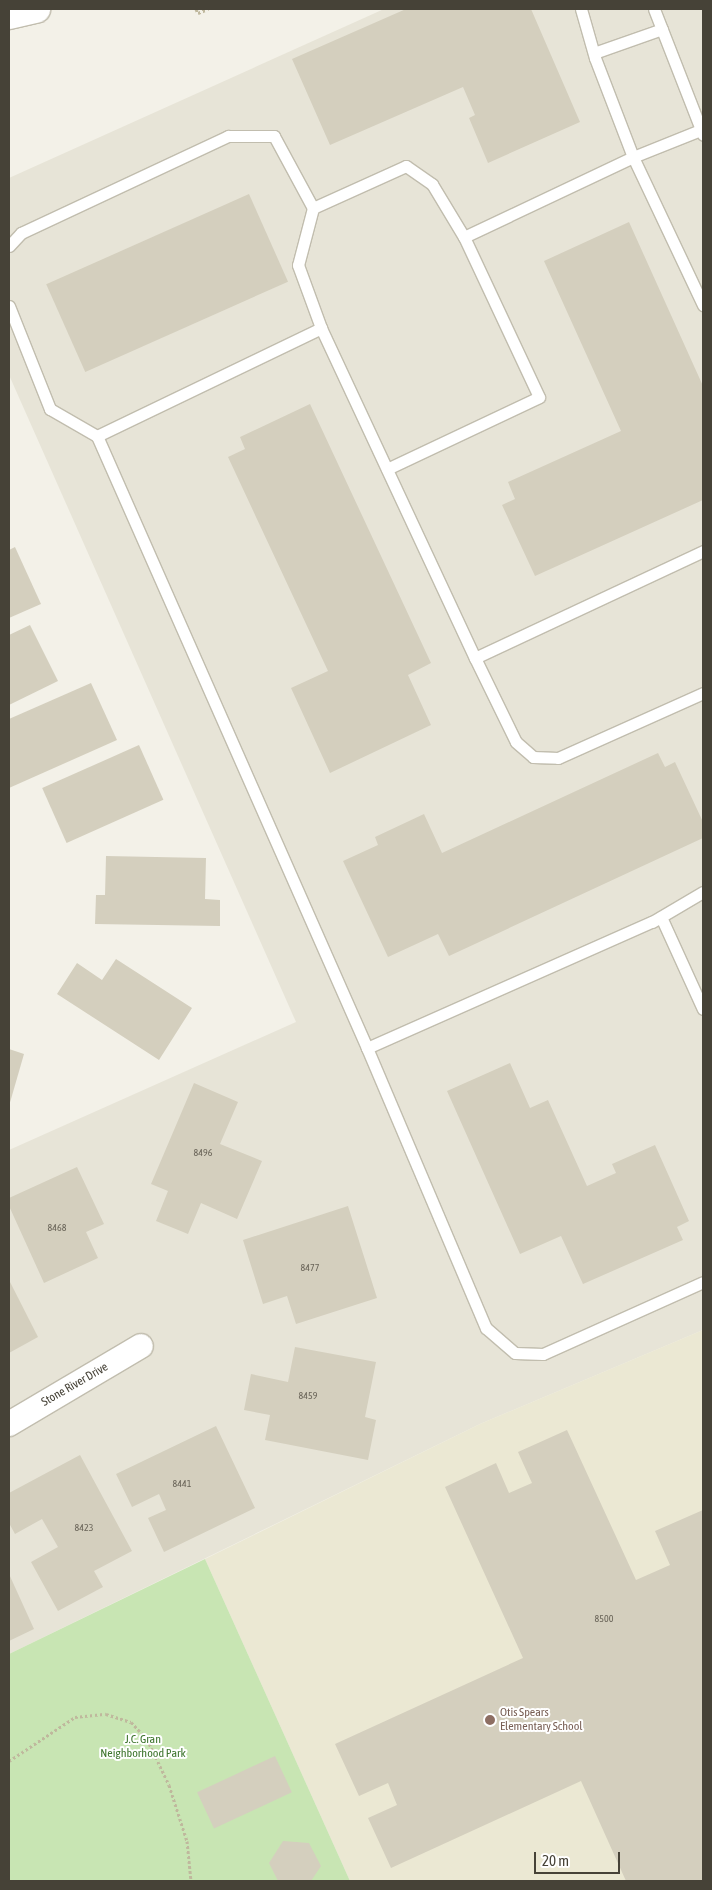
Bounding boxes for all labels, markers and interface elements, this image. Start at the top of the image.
house number: 8496 [194,1147,212,1159]
house number: 8468 [48,1222,66,1234]
house number: 8477 [301,1262,319,1274]
street label: Stone River Drive [39,1360,111,1410]
house number: 8459 [299,1390,317,1402]
house number: 8441 [173,1478,191,1490]
house number: 8423 [75,1522,93,1534]
house number: 8500 [595,1613,613,1625]
place label: Otis Spears Elementary School [500,1706,582,1734]
marker: Otis Spears Elementary School [484,1714,496,1726]
park label: J.C. Gran Neighborhood Park [100,1733,186,1761]
scale bar [537,1842,623,1874]
text: 20 m [542,1852,569,1869]

